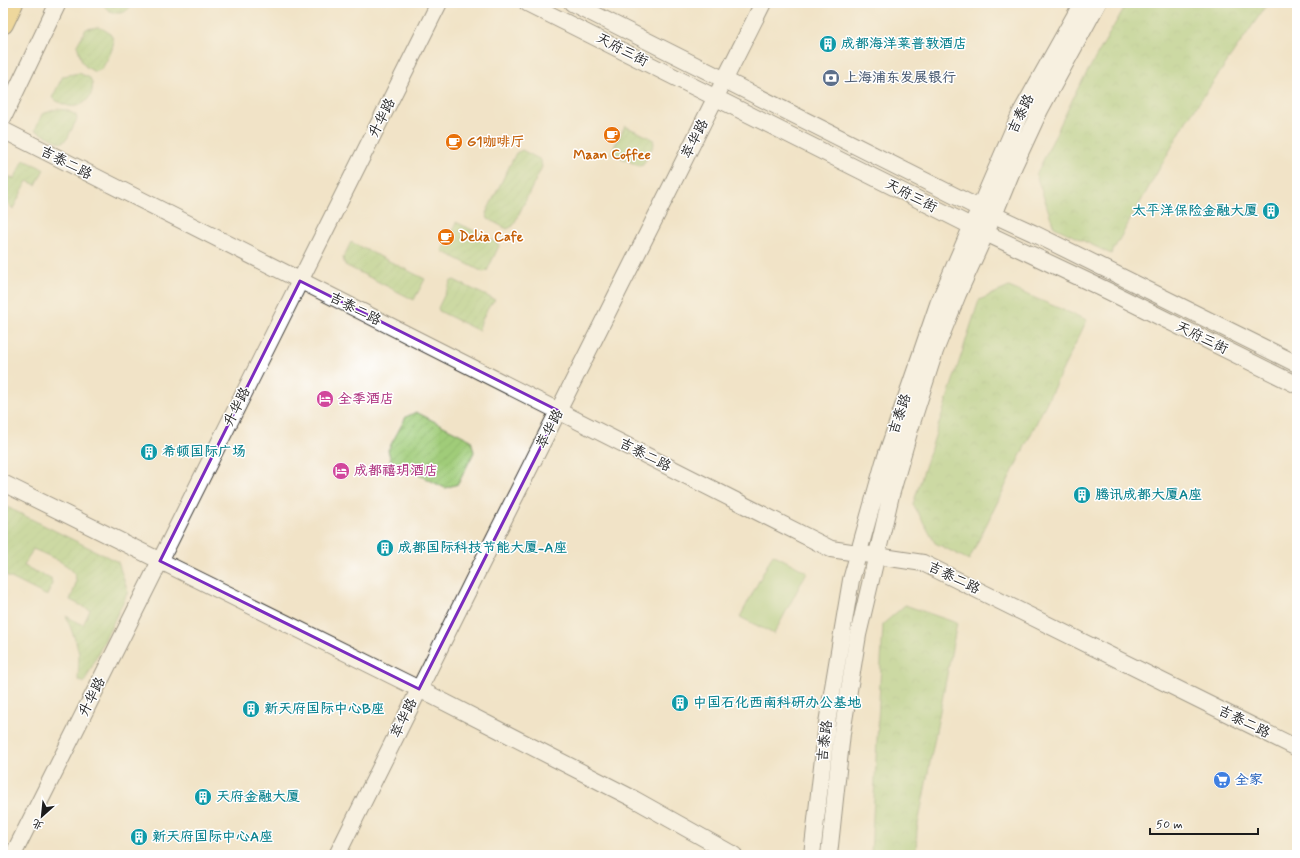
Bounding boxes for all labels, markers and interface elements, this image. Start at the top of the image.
street label: 天府三街 [593,29,651,71]
building icon: 成都海洋莱普敦酒店 [818,34,838,54]
place label: 成都海洋莱普敦酒店 [841,35,967,53]
bank icon: 上海浦东发展银行 [821,68,841,88]
place label: 上海浦东发展银行 [844,69,956,87]
street label: 吉泰路 [1004,91,1038,137]
street label: 升华路 [364,95,400,141]
street label: 萃华路 [677,116,713,162]
cafe icon: Maan Coffee [602,125,622,145]
cafe icon: G1咖啡厅 [444,132,464,152]
place label: G1咖啡厅 [467,133,525,151]
street label: 吉泰二路 [37,142,95,184]
place label: Maan Coffee [573,146,651,164]
street label: 天府三街 [882,175,940,217]
building icon: 太平洋保险金融大厦 [1261,201,1281,221]
place label: 太平洋保险金融大厦 [1132,202,1258,220]
cafe icon: Delia Cafe [436,227,456,247]
place label: Delia Cafe [459,228,524,246]
street label: 吉泰二路 [326,288,384,330]
street label: 天府三街 [1173,318,1231,358]
street label: 升华路 [219,384,255,430]
hotel icon: 全季酒店 [315,389,335,409]
place label: 全季酒店 [338,390,394,408]
street label: 吉泰路 [885,391,915,437]
street label: 萃华路 [532,406,568,452]
street label: 吉泰二路 [616,434,674,476]
building icon: 希顿国际广场 [139,442,159,462]
place label: 希顿国际广场 [162,443,246,461]
hotel icon: 成都禧玥酒店 [331,461,351,481]
place label: 成都禧玥酒店 [354,462,438,480]
building icon: 腾讯成都大厦A座 [1072,485,1092,505]
place label: 腾讯成都大厦A座 [1095,486,1202,504]
building icon: 成都国际科技节能大厦-A座 [375,538,395,558]
place label: 成都国际科技节能大厦-A座 [398,539,567,557]
street label: 吉泰二路 [925,558,983,598]
street label: 升华路 [74,674,110,720]
building icon: 中国石化西南科研办公基地 [670,693,690,713]
place label: 中国石化西南科研办公基地 [693,694,861,712]
street label: 萃华路 [387,695,421,741]
building icon: 新天府国际中心B座 [241,699,261,719]
place label: 新天府国际中心B座 [264,700,385,718]
street label: 吉泰二路 [1215,702,1273,742]
street label: 吉泰路 [814,719,836,763]
supermarket icon: 全家 [1212,770,1232,790]
place label: 全家 [1235,771,1263,789]
building icon: 天府金融大厦 [193,787,213,807]
place label: 天府金融大厦 [216,788,300,806]
north arrow [22,796,62,836]
scale bar [1150,810,1258,836]
text: 北 [30,815,46,833]
text: 50 m [1156,817,1183,833]
building icon: 新天府国际中心A座 [129,827,149,847]
place label: 新天府国际中心A座 [152,828,273,846]

